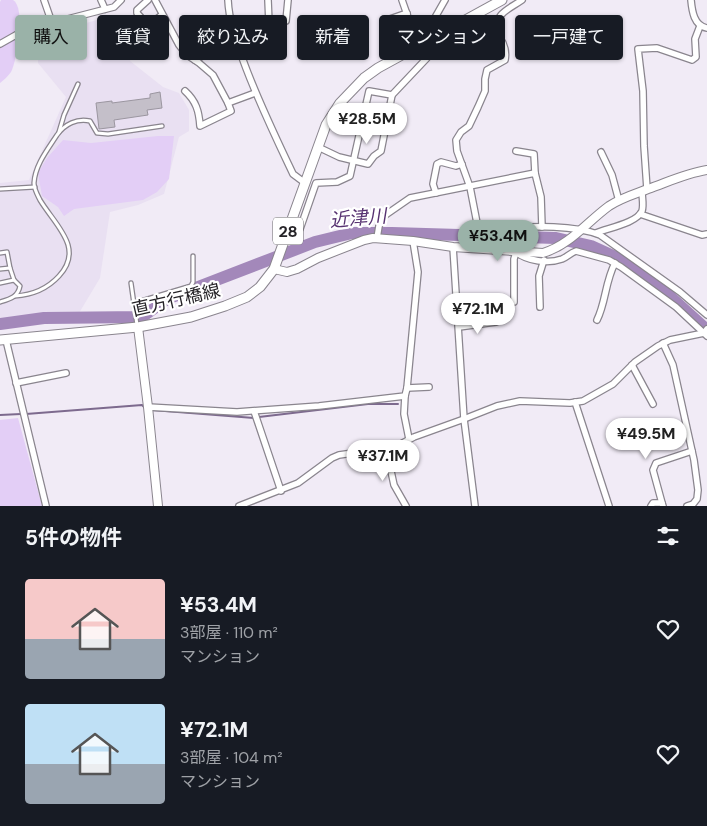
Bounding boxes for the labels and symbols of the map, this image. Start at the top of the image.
pin: ¥28.5M [326,102,408,145]
water label: 近津川 [329,203,389,233]
road number: 28 [273,218,303,245]
pin: ¥53.4M [457,220,539,262]
street label: 直方行橋線 [129,278,223,322]
pin: ¥72.1M [437,292,519,335]
pin: ¥49.5M [605,418,687,460]
pin: ¥37.1M [342,440,424,482]

